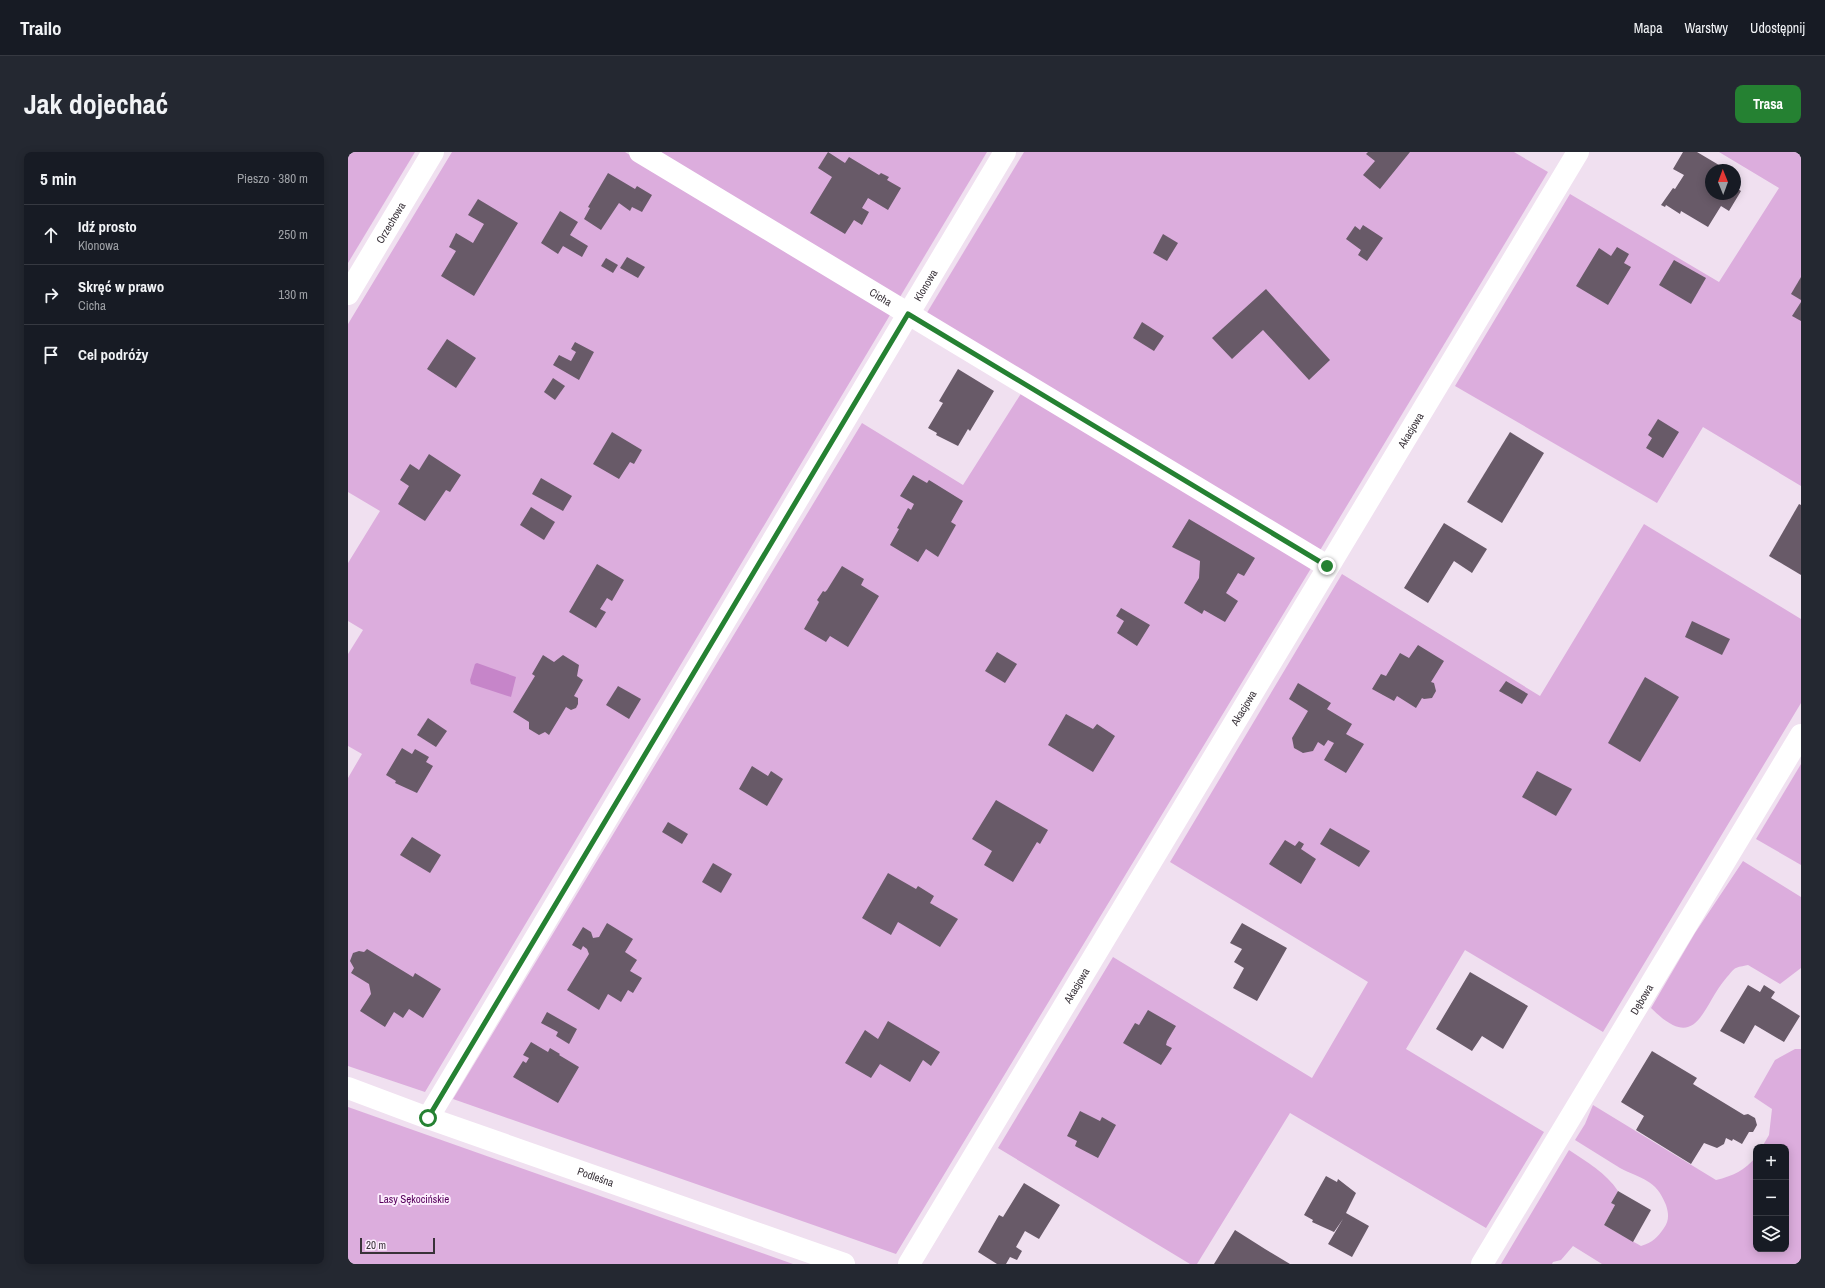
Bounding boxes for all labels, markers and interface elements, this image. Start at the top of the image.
text: Trailo [20,15,62,41]
text: Mapa [1634,19,1663,37]
text: Warstwy [1685,19,1728,37]
text: Udostępnij [1750,19,1805,37]
text: Jak dojechać [24,85,168,123]
button: Trasa [1735,85,1801,123]
north arrow [1705,164,1741,200]
text: 5 min [40,167,76,190]
text: Pieszo · 380 m [237,170,308,187]
street label: Orzechowa [373,200,408,246]
text: Idź prosto [78,216,137,237]
icon: ahead [40,224,62,246]
text: 250 m [278,226,308,243]
text: Klonowa [78,237,119,254]
street label: Klonowa [911,267,940,304]
text: Skręć w prawo [78,276,164,297]
icon: right [40,284,62,306]
street label: Cicha [867,285,894,309]
text: 130 m [278,286,308,303]
text: Cicha [78,297,106,314]
icon: arrive [40,344,62,366]
text: Cel podróży [78,344,148,365]
street label: Akacjowa [1394,410,1427,451]
route end [1318,557,1336,575]
street label: Akacjowa [1227,688,1260,729]
street label: Akacjowa [1060,965,1093,1007]
street label: Dębowa [1627,982,1656,1017]
route start [419,1109,437,1127]
map controls [1753,1144,1789,1252]
button: + [1753,1144,1789,1180]
street label: Podleśna [575,1164,616,1190]
button: − [1753,1180,1789,1216]
park label: Lasy Sękocińskie [379,1192,449,1206]
button: layers [1753,1216,1789,1252]
scale bar [360,1236,435,1255]
text: 20 m [366,1238,386,1252]

